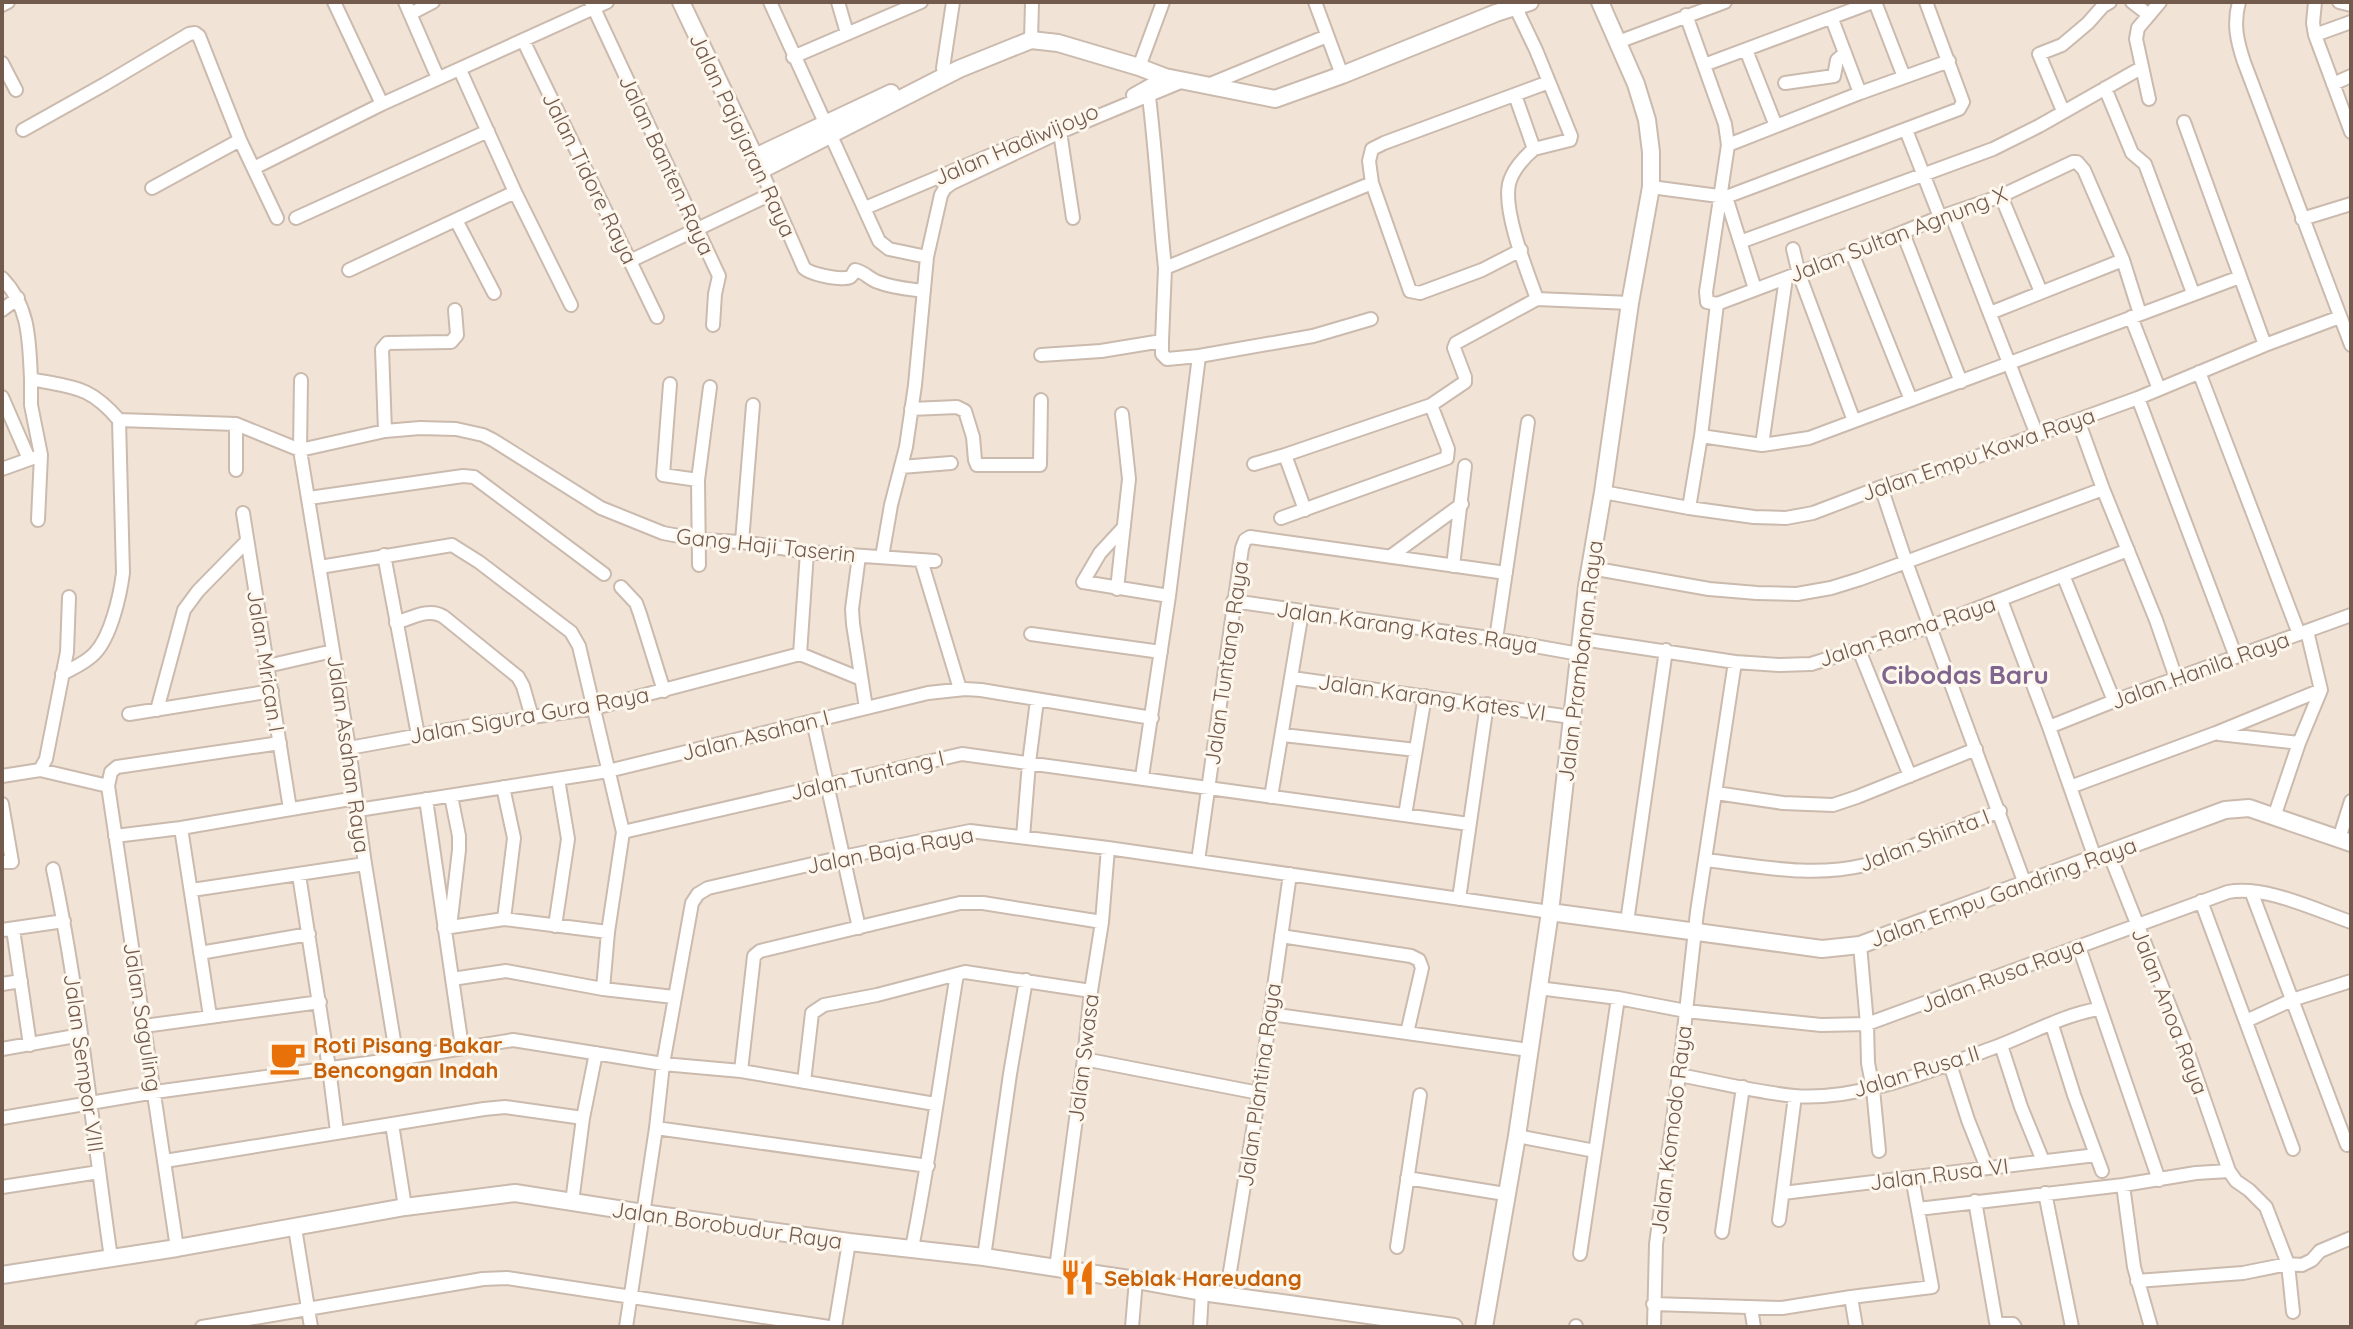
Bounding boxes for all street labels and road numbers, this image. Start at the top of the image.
street label: Jalan Pajajaran Raya [683,28,803,242]
street label: Jalan Banten Raya [613,70,721,260]
street label: Jalan Tidore Raya [536,87,644,269]
street label: Jalan Hadiwijoyo [929,97,1103,191]
street label: Jalan Sultan Agnung X [1785,179,2011,289]
street label: Jalan Empu Kawa Raya [1857,401,2099,507]
street label: Gang Haji Taserin [675,522,857,568]
street label: Jalan Prambanan Raya [1551,539,1609,783]
street label: Jalan Tuntang Raya [1198,559,1254,767]
street label: Jalan Mrican I [241,588,291,734]
street label: Jalan Rama Raya [1815,589,1999,673]
street label: Jalan Karang Kates Raya [1275,595,1539,659]
street label: Jalan Hanila Raya [2107,625,2293,715]
street label: Jalan Asahan Raya [321,653,377,855]
street label: Jalan Karang Kates VI [1316,667,1548,727]
street label: Jalan Sigura Gura Raya [407,680,651,750]
street label: Jalan Asahan I [678,703,832,767]
street label: Jalan Tuntang I [787,744,947,806]
street label: Jalan Shinta I [1855,802,1993,878]
street label: Jalan Baja Raya [804,820,976,880]
street label: Jalan Empu Gandring Raya [1866,831,2140,953]
street label: Jalan Anoa Raya [2125,924,2215,1098]
street label: Jalan Rusa Raya [1916,931,2088,1019]
street label: Jalan Saguling [117,940,169,1094]
street label: Jalan Sempor VIII [58,972,110,1154]
street label: Jalan Plantina Raya [1231,981,1287,1189]
street label: Jalan Swasa [1061,992,1105,1124]
street label: Jalan Komodo Raya [1644,1024,1698,1236]
street label: Jalan Rusa II [1849,1038,1983,1104]
street label: Jalan Rusa VI [1868,1152,2010,1196]
street label: Jalan Borobudur Raya [610,1195,844,1255]

